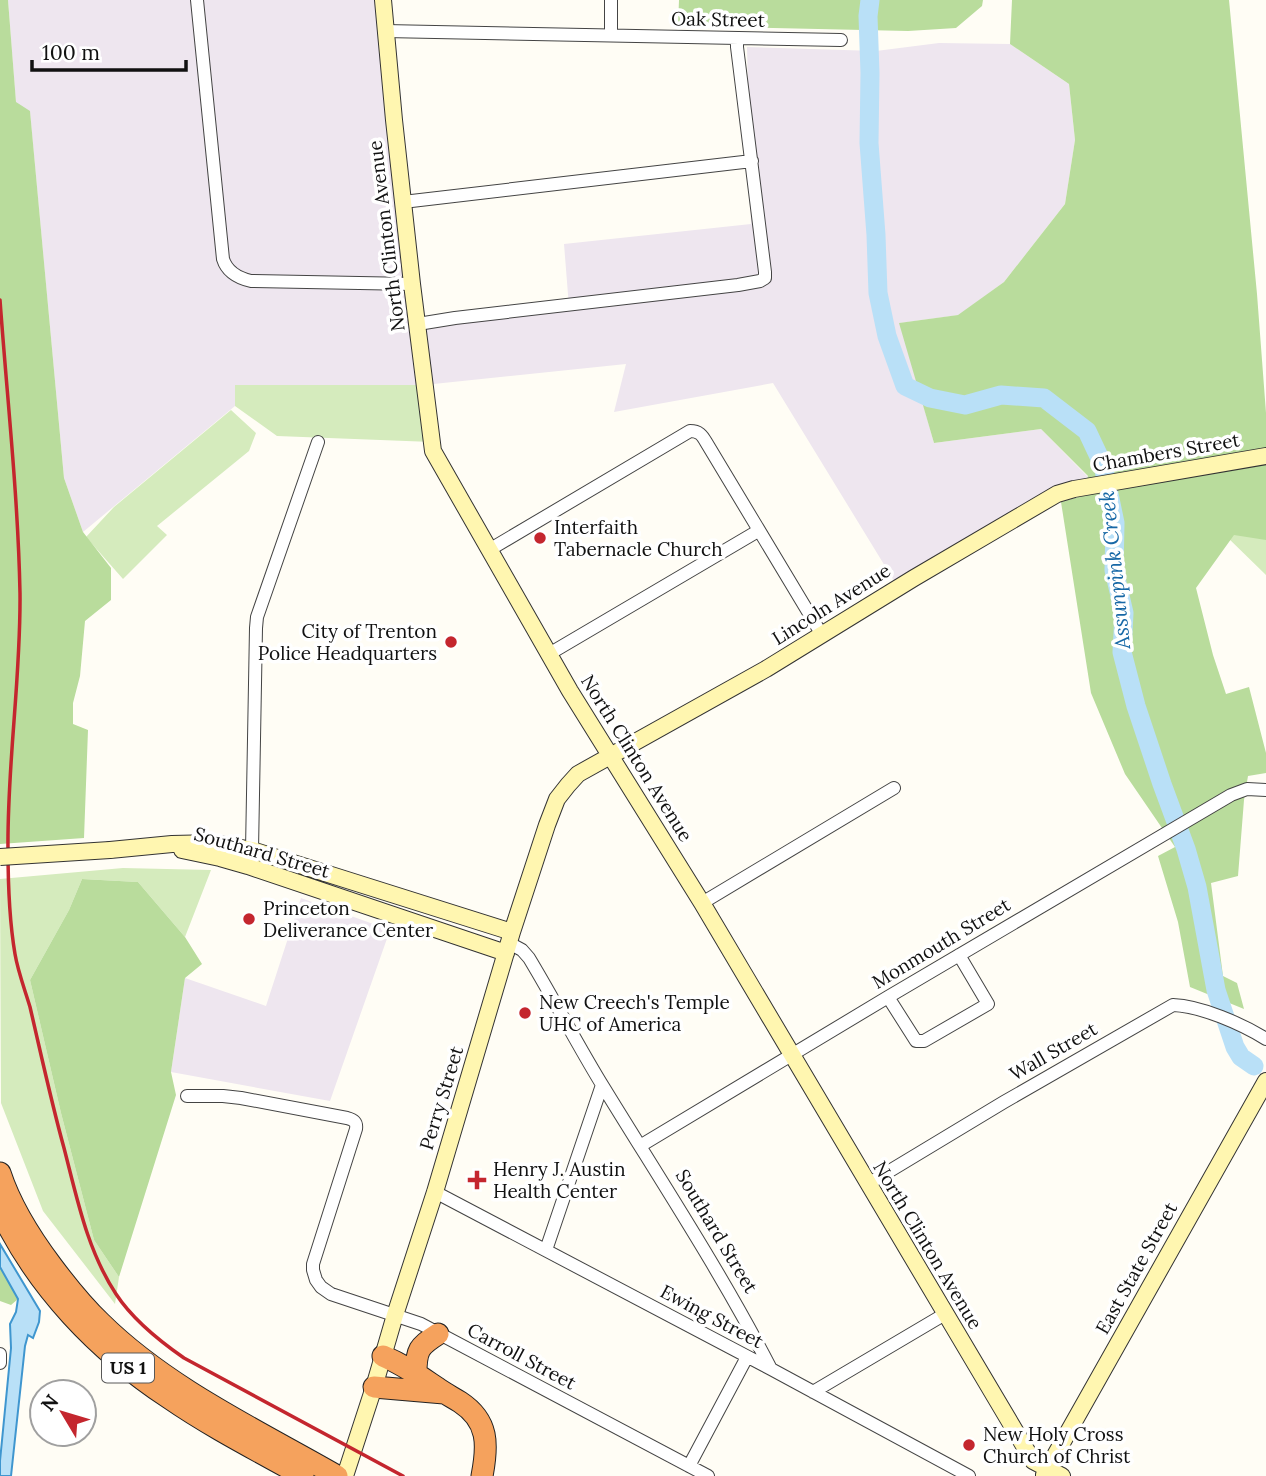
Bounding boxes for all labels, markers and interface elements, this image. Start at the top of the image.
street label: Oak Street [671,6,766,32]
scale bar [32,28,186,72]
text: 100 m [42,39,100,66]
street label: North Clinton Avenue [362,139,410,333]
street label: Chambers Street [1091,427,1242,477]
water label: Assunpink Creek [1093,489,1136,652]
place label: Interfaith Tabernacle Church [554,515,723,561]
marker: Interfaith Tabernacle Church [532,530,548,546]
street label: Lincoln Avenue [767,558,895,650]
place label: City of Trenton Police Headquarters [258,619,437,665]
marker: City of Trenton Police Headquarters [443,634,459,650]
street label: North Clinton Avenue [576,670,698,846]
street label: Southard Street [191,821,333,883]
street label: Monmouth Street [868,892,1015,994]
place label: Princeton Deliverance Center [263,896,434,942]
marker: Princeton Deliverance Center [241,911,257,927]
place label: New Creech's Temple UHC of America [539,990,730,1036]
marker: New Creech's Temple UHC of America [517,1005,533,1021]
street label: Wall Street [1005,1016,1102,1086]
street label: Perry Street [414,1043,468,1153]
street label: North Clinton Avenue [868,1156,988,1334]
place label: Henry J. Austin Health Center [493,1157,625,1203]
street label: Southard Street [671,1165,764,1298]
marker: Henry J. Austin Health Center [467,1170,487,1190]
street label: East State Street [1090,1197,1182,1338]
street label: Ewing Street [656,1279,768,1353]
street label: Carroll Street [464,1317,581,1395]
road number: US 1 [102,1353,154,1382]
north arrow [28,1378,98,1448]
text: N [36,1389,64,1416]
place label: New Holy Cross Church of Christ [983,1422,1131,1468]
marker: New Holy Cross Church of Christ [961,1437,977,1453]

